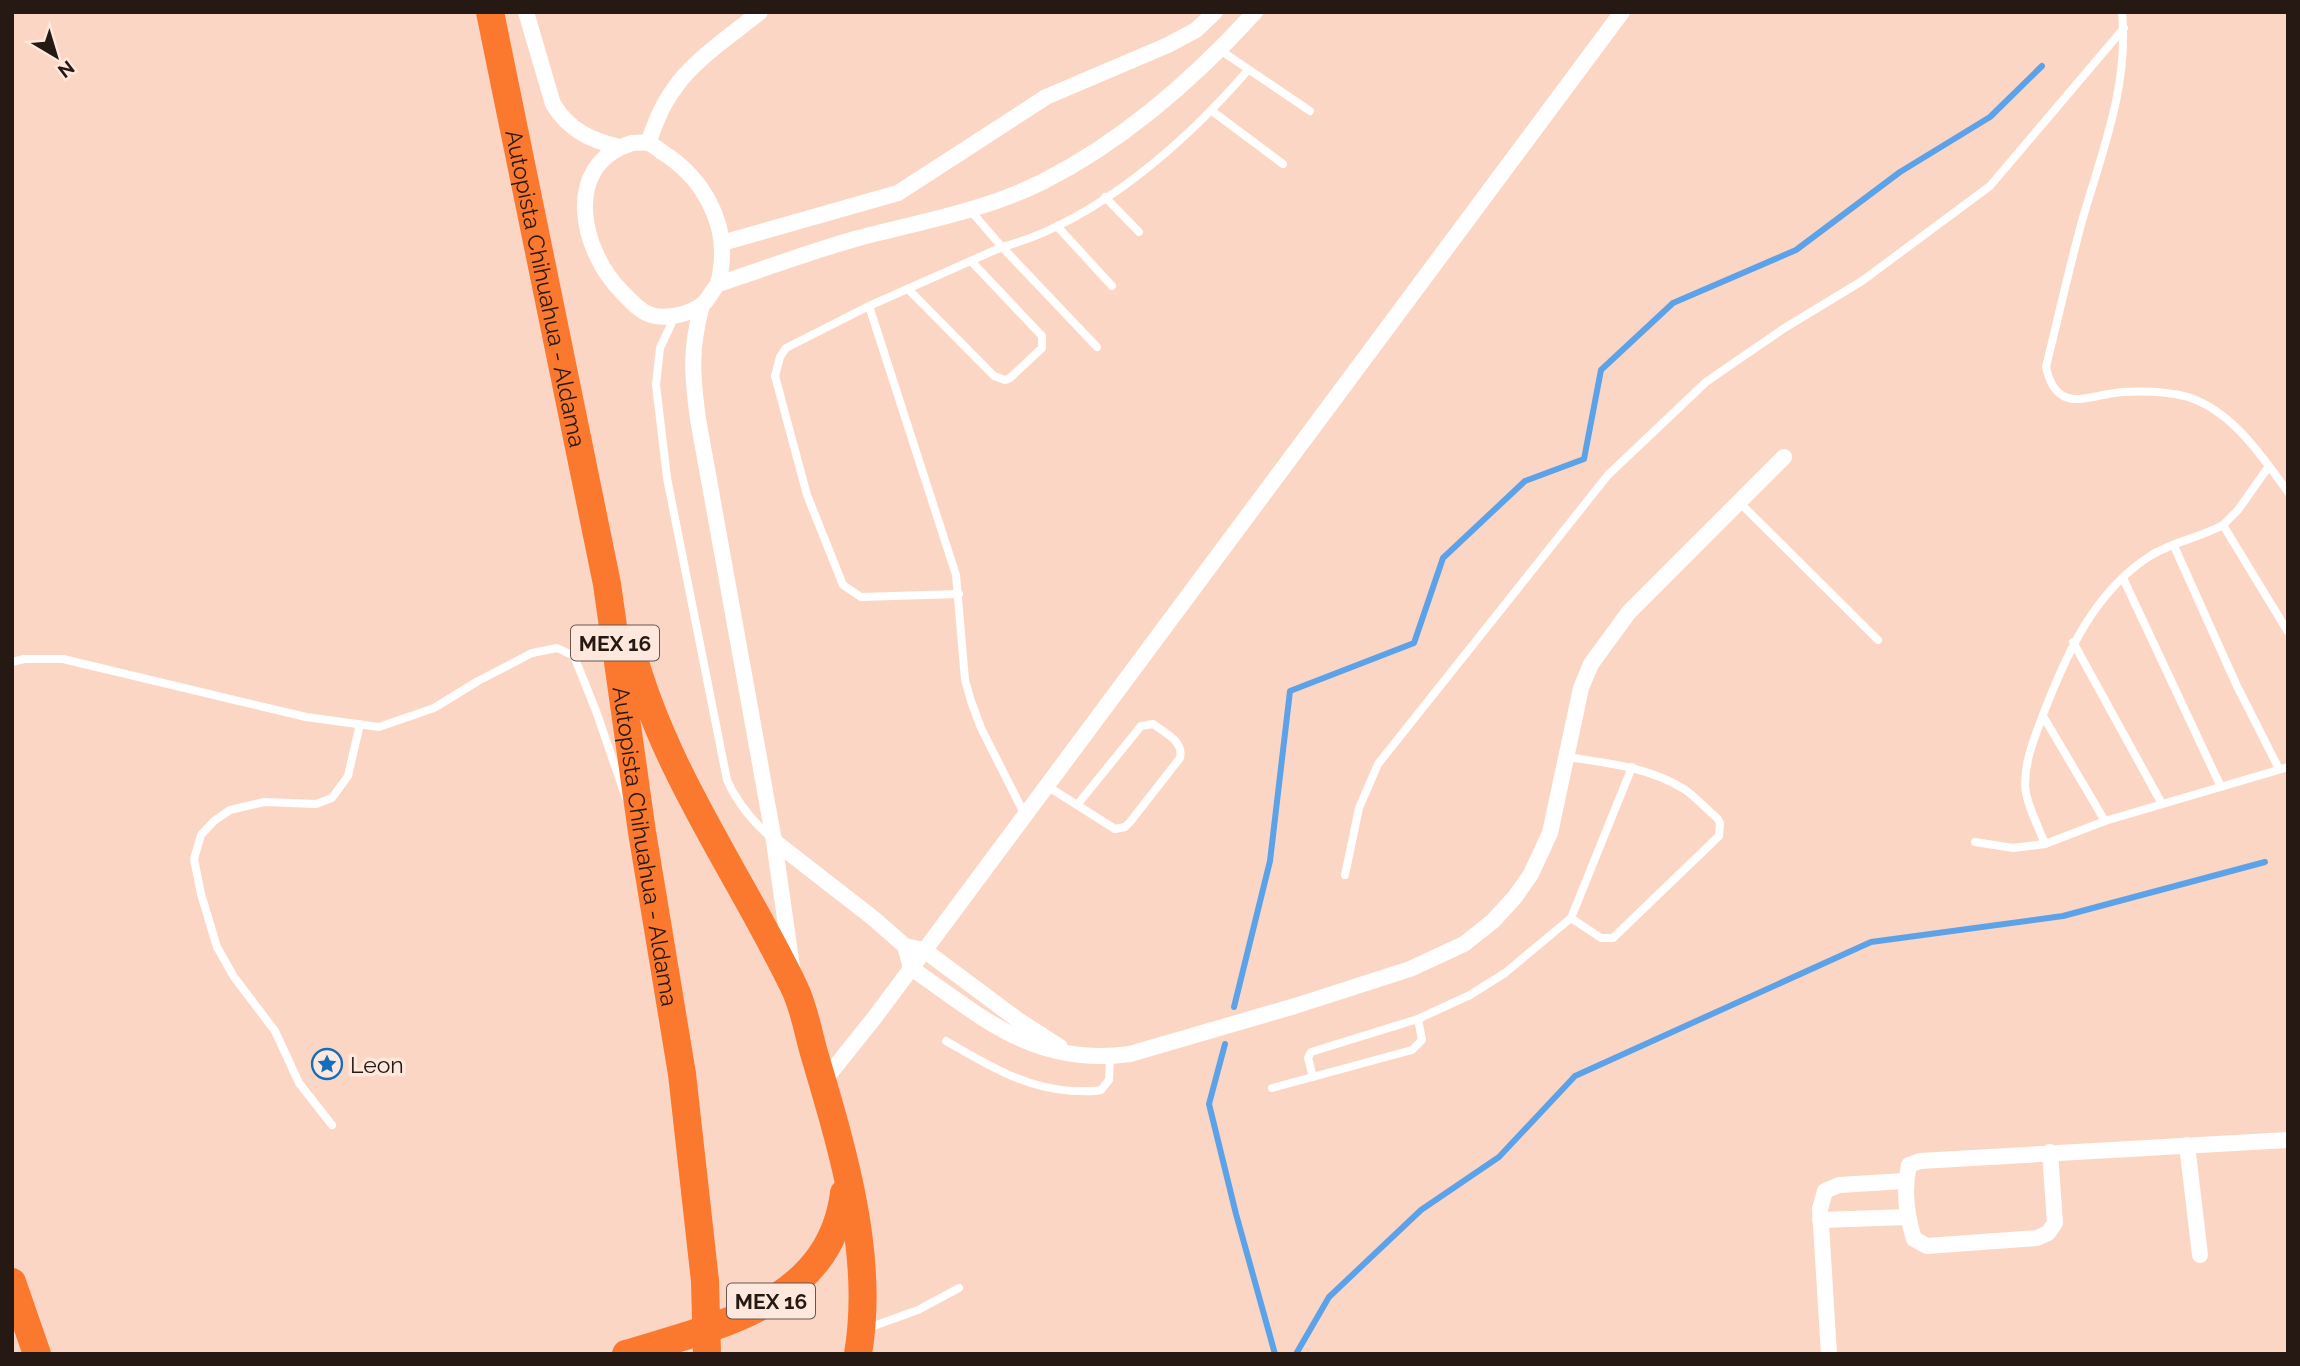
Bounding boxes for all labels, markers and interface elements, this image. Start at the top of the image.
north arrow [21,21,91,91]
text: N [54,56,79,83]
street label: Autopista Chihuahua - Aldama [501,127,592,449]
road number: MEX 16 [571,626,659,660]
street label: Autopista Chihuahua - Aldama [608,685,684,1008]
place icon: Leon [310,1047,344,1081]
place label: Leon [350,1051,404,1078]
road number: MEX 16 [727,1284,815,1318]

